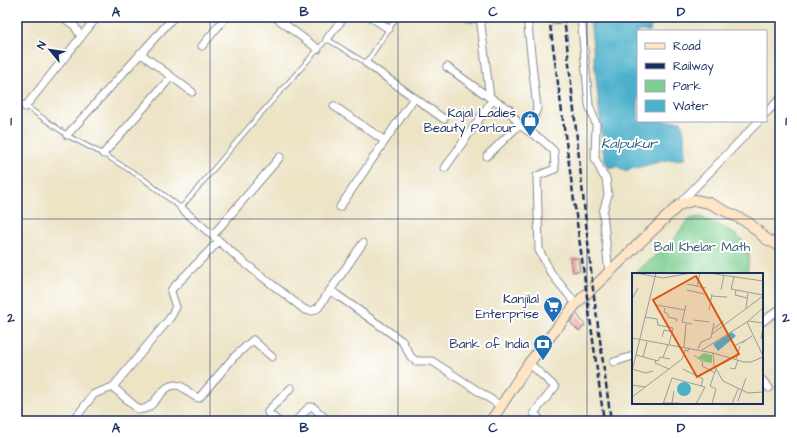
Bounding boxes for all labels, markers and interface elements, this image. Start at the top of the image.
text: A [112,3,121,21]
text: B [299,3,309,21]
text: C [488,3,498,21]
text: D [677,3,686,21]
north arrow [30,30,70,70]
legend [637,30,767,122]
text: Road [673,38,701,55]
text: N [33,39,50,52]
text: Railway [673,58,714,76]
text: Park [673,78,701,95]
text: Water [673,98,709,115]
place label: Kajal Ladies Beauty Parlour [424,104,516,138]
shop icon: Kajal Ladies Beauty Parlour [519,109,541,137]
text: 1 [10,112,12,130]
text: 1 [785,112,787,130]
water label: Kalpukur [601,134,658,154]
park label: Ball Khelar Math [654,238,751,256]
inset map [632,273,763,404]
place label: Kanjilal Enterprise [475,290,539,323]
supermarket icon: Kanjilal Enterprise [542,295,564,323]
text: 2 [6,309,15,327]
text: 2 [781,309,790,327]
bank icon: Bank of India [532,333,554,361]
place label: Bank of India [450,335,529,353]
text: A [112,419,121,437]
text: B [299,419,309,437]
text: C [488,419,498,437]
text: D [677,419,686,437]

